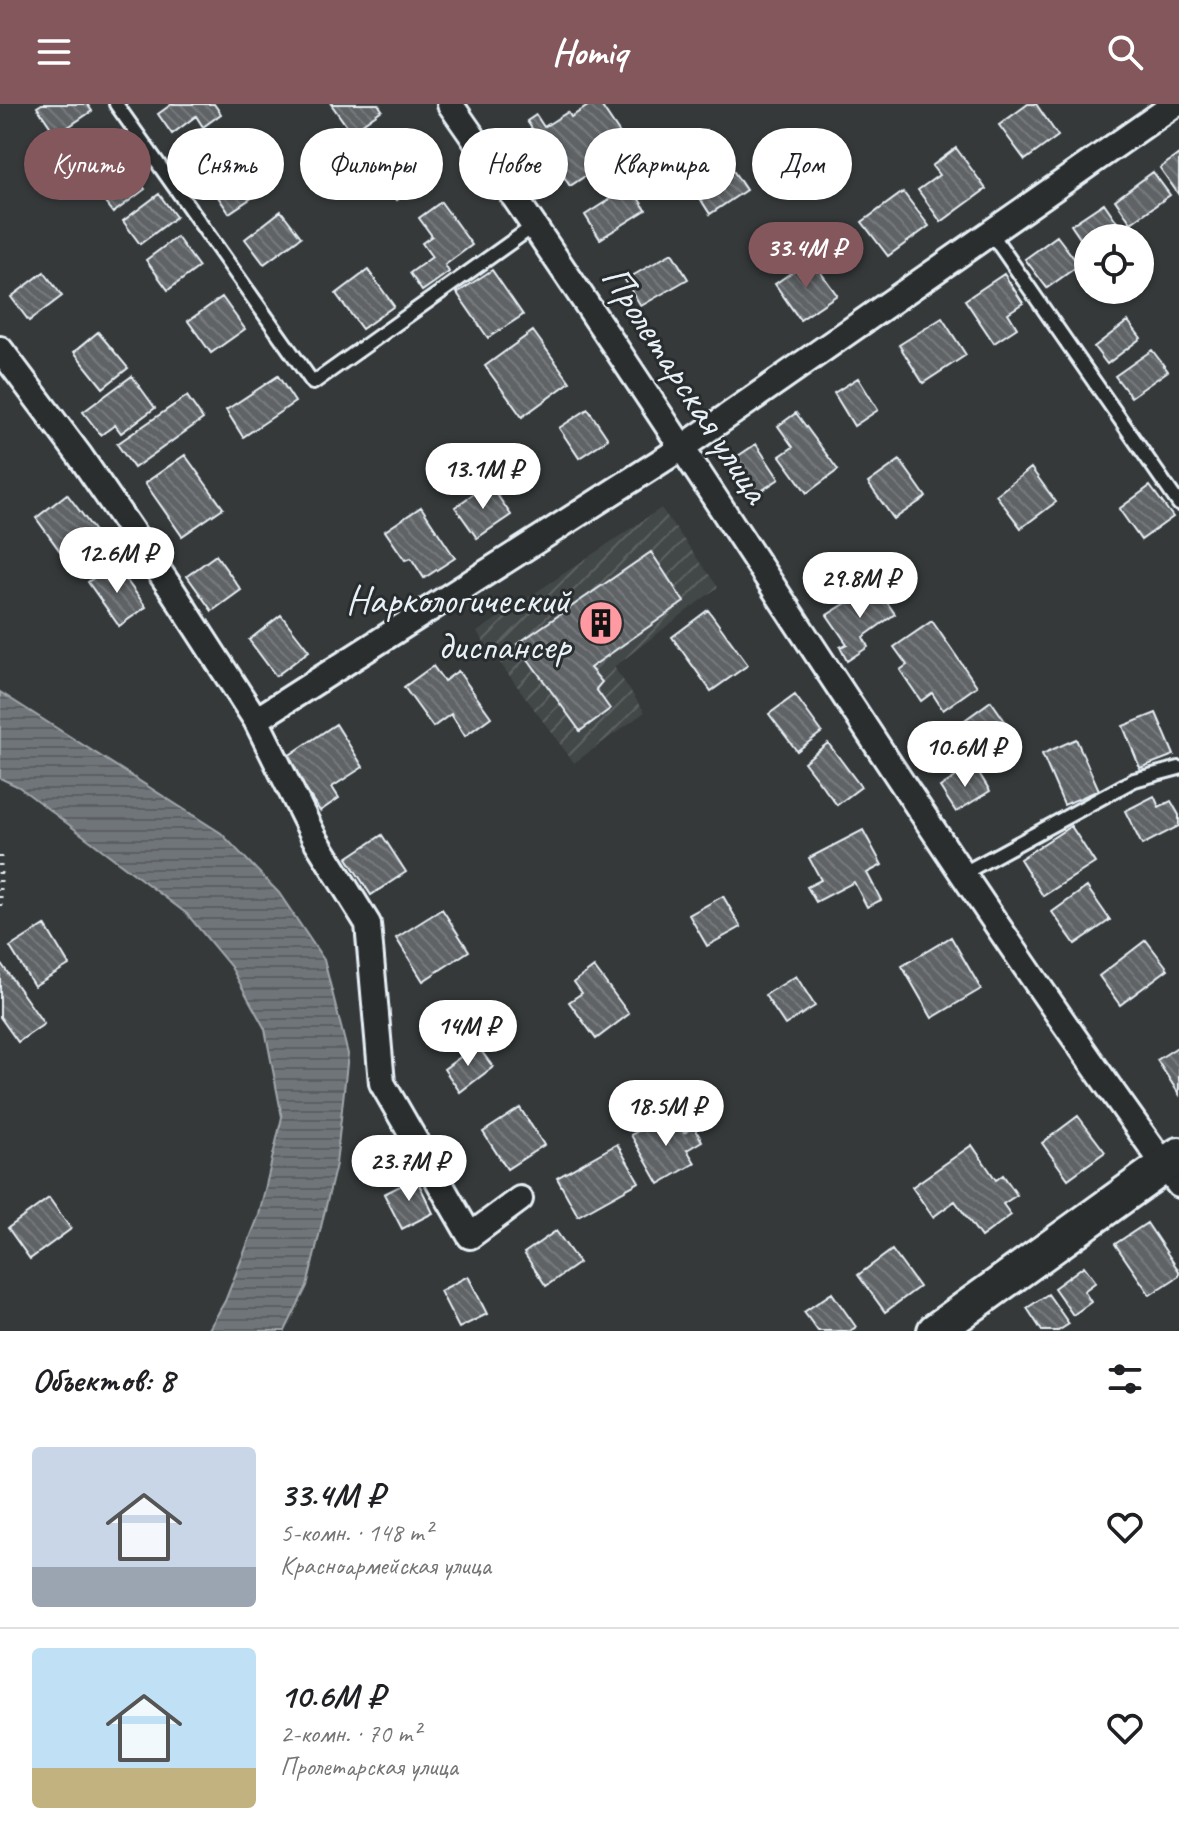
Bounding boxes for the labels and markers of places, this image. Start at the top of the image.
pin: 33.4M ₽ [732,222,880,290]
pin: 13.1M ₽ [409,443,557,511]
pin: 12.6M ₽ [43,527,191,595]
pin: 29.8M ₽ [786,552,934,620]
place label: Наркологический диспансер [346,575,573,671]
building icon: Наркологический диспансер [577,599,625,647]
pin: 10.6M ₽ [891,721,1039,789]
pin: 14M ₽ [412,1000,524,1068]
pin: 18.5M ₽ [592,1080,740,1148]
pin: 23.7M ₽ [335,1135,483,1203]

